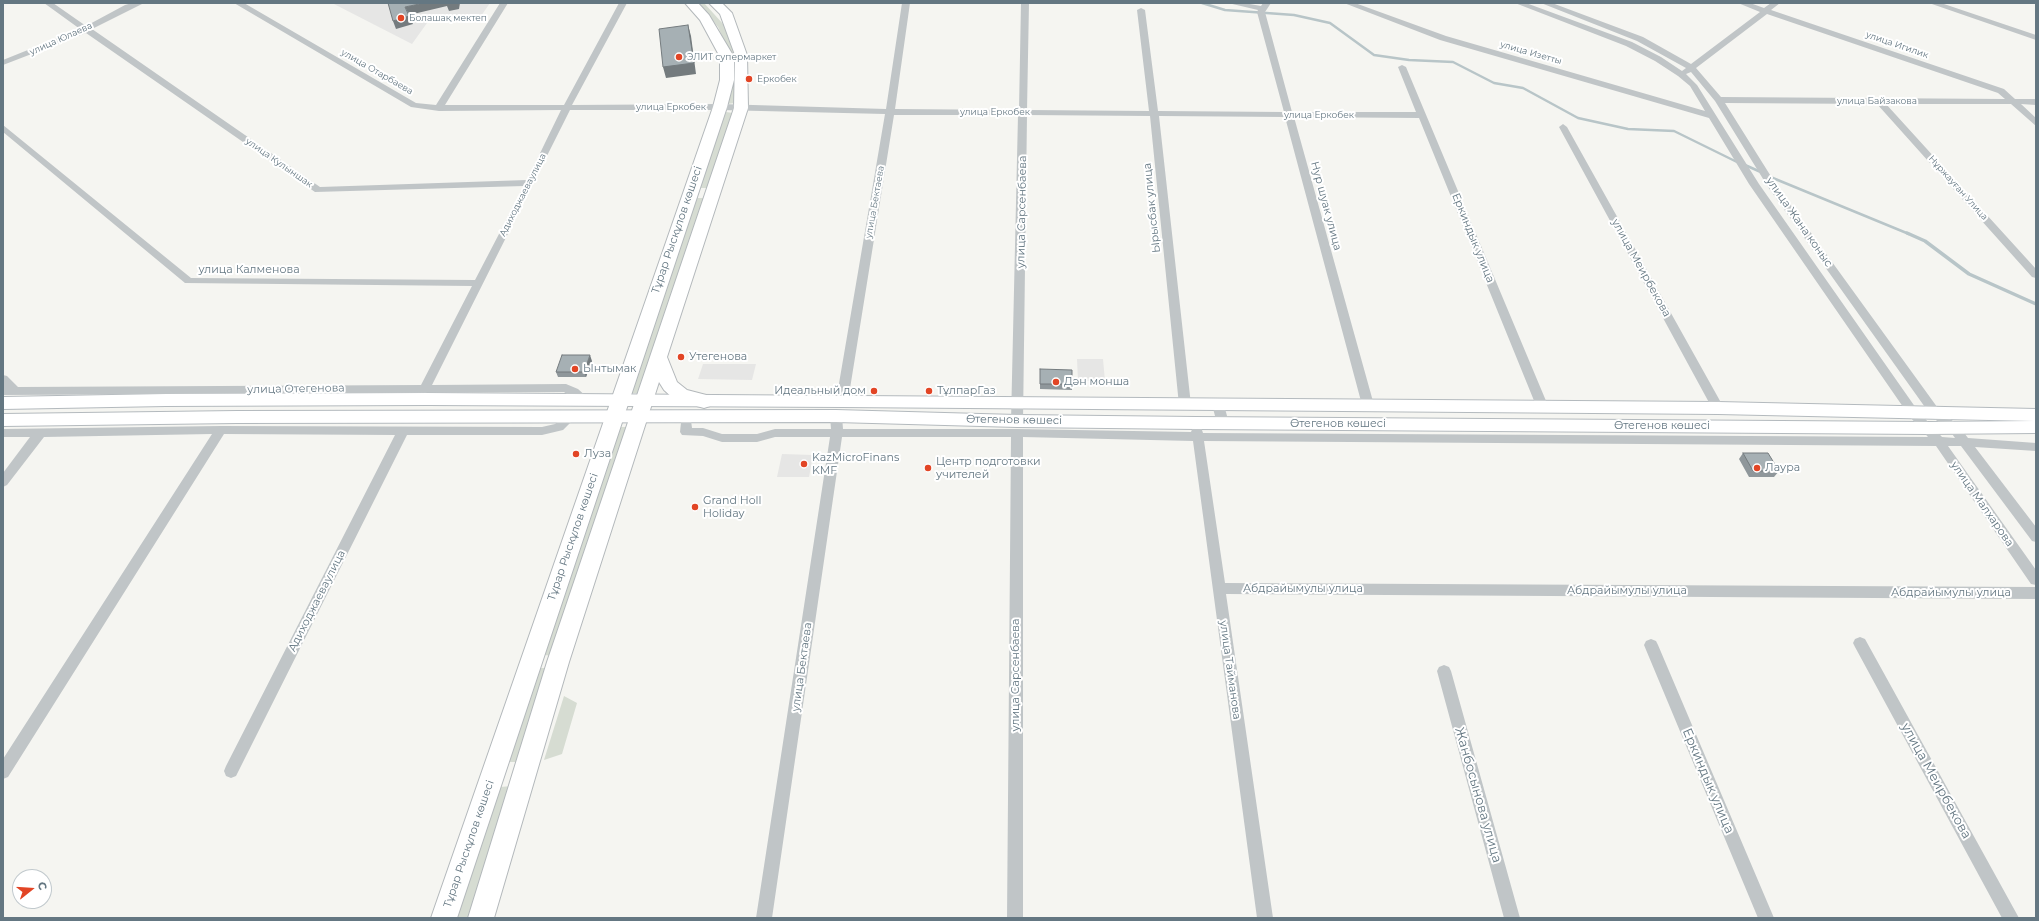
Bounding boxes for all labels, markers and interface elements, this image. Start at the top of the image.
marker: Болашақ мектеп [396,13,406,23]
place label: Болашақ мектеп [409,13,487,23]
street label: улица Юлаева [28,20,94,58]
street label: улица Игилик [1864,29,1930,61]
street label: улица Изетты [1499,39,1563,67]
street label: улица Отарбаева [339,47,415,97]
marker: ЭЛИТ супермаркет [674,52,684,62]
place label: ЭЛИТ супермаркет [687,52,776,62]
marker: Еркобек [744,74,754,84]
place label: Еркобек [757,74,797,84]
street label: улица Байзакова [1837,96,1917,106]
street label: улица Еркобек [636,102,706,112]
street label: улица Еркобек [960,107,1030,117]
street label: улица Еркобек [1284,110,1354,120]
street label: улица Кулыншак [244,136,314,190]
street label: Адиходжаеваулица [497,152,549,238]
street label: Нұржауған Улица [1926,153,1990,223]
street label: улица Сарсенбаева [1014,155,1030,269]
street label: Нур шуак улица [1308,160,1344,252]
street label: Ырысбак улица [1141,162,1163,254]
street label: Тұрар Рыскұлов көшесі [649,165,705,295]
street label: улица Бектаева [863,165,887,239]
street label: улица Жана коныс [1763,174,1835,270]
street label: Еркиндык улица [1449,191,1497,285]
street label: улица Меирбекова [1609,217,1673,319]
street label: улица Калменова [198,263,300,277]
place label: Утегенова [689,350,747,364]
marker: Утегенова [676,352,686,362]
place label: Ынтымак [583,362,637,376]
marker: Ынтымак [570,364,580,374]
place label: Дән монша [1064,375,1129,389]
marker: Дән монша [1051,377,1061,387]
street label: улица Отегенова [247,382,345,396]
place label: Идеальный дом [774,384,866,398]
place label: ТұлпарГаз [937,384,996,398]
marker: Идеальный дом [869,386,879,396]
marker: ТұлпарГаз [924,386,934,396]
street label: Өтегенов көшесі [966,413,1062,427]
street label: Өтегенов көшесі [1290,417,1386,431]
street label: Өтегенов көшесі [1614,419,1710,433]
place label: Луза [584,447,611,461]
marker: Луза [571,449,581,459]
place label: KazMicroFinans KMF [812,451,899,477]
place label: Центр подготовки учителей [936,455,1041,481]
marker: KazMicroFinans KMF [799,459,809,469]
street label: улица Малхарова [1948,459,2016,549]
place label: Лаура [1765,461,1800,475]
marker: Центр подготовки учителей [923,463,933,473]
marker: Лаура [1752,463,1762,473]
street label: Тұрар Рыскұлов көшесі [545,472,601,602]
place label: Grand Holl Holiday [703,494,761,520]
marker: Grand Holl Holiday [690,502,700,512]
street label: Адиходжаеваулица [286,548,348,654]
street label: Абдрайымулы улица [1243,582,1363,596]
street label: Абдрайымулы улица [1567,584,1687,598]
street label: Абдрайымулы улица [1891,586,2011,600]
street label: улица Сарсенбаева [1009,619,1023,731]
street label: улица Тайманова [1217,620,1243,720]
street label: улица Бектаева [789,622,815,712]
street label: улица Меирбекова [1898,720,1974,842]
street label: Жанбосынова улица [1451,725,1505,865]
street label: Еркиндык улица [1679,726,1737,836]
street label: Тұрар Рыскұлов көшесі [441,779,497,909]
north arrow [12,869,52,909]
text: С [35,880,50,892]

